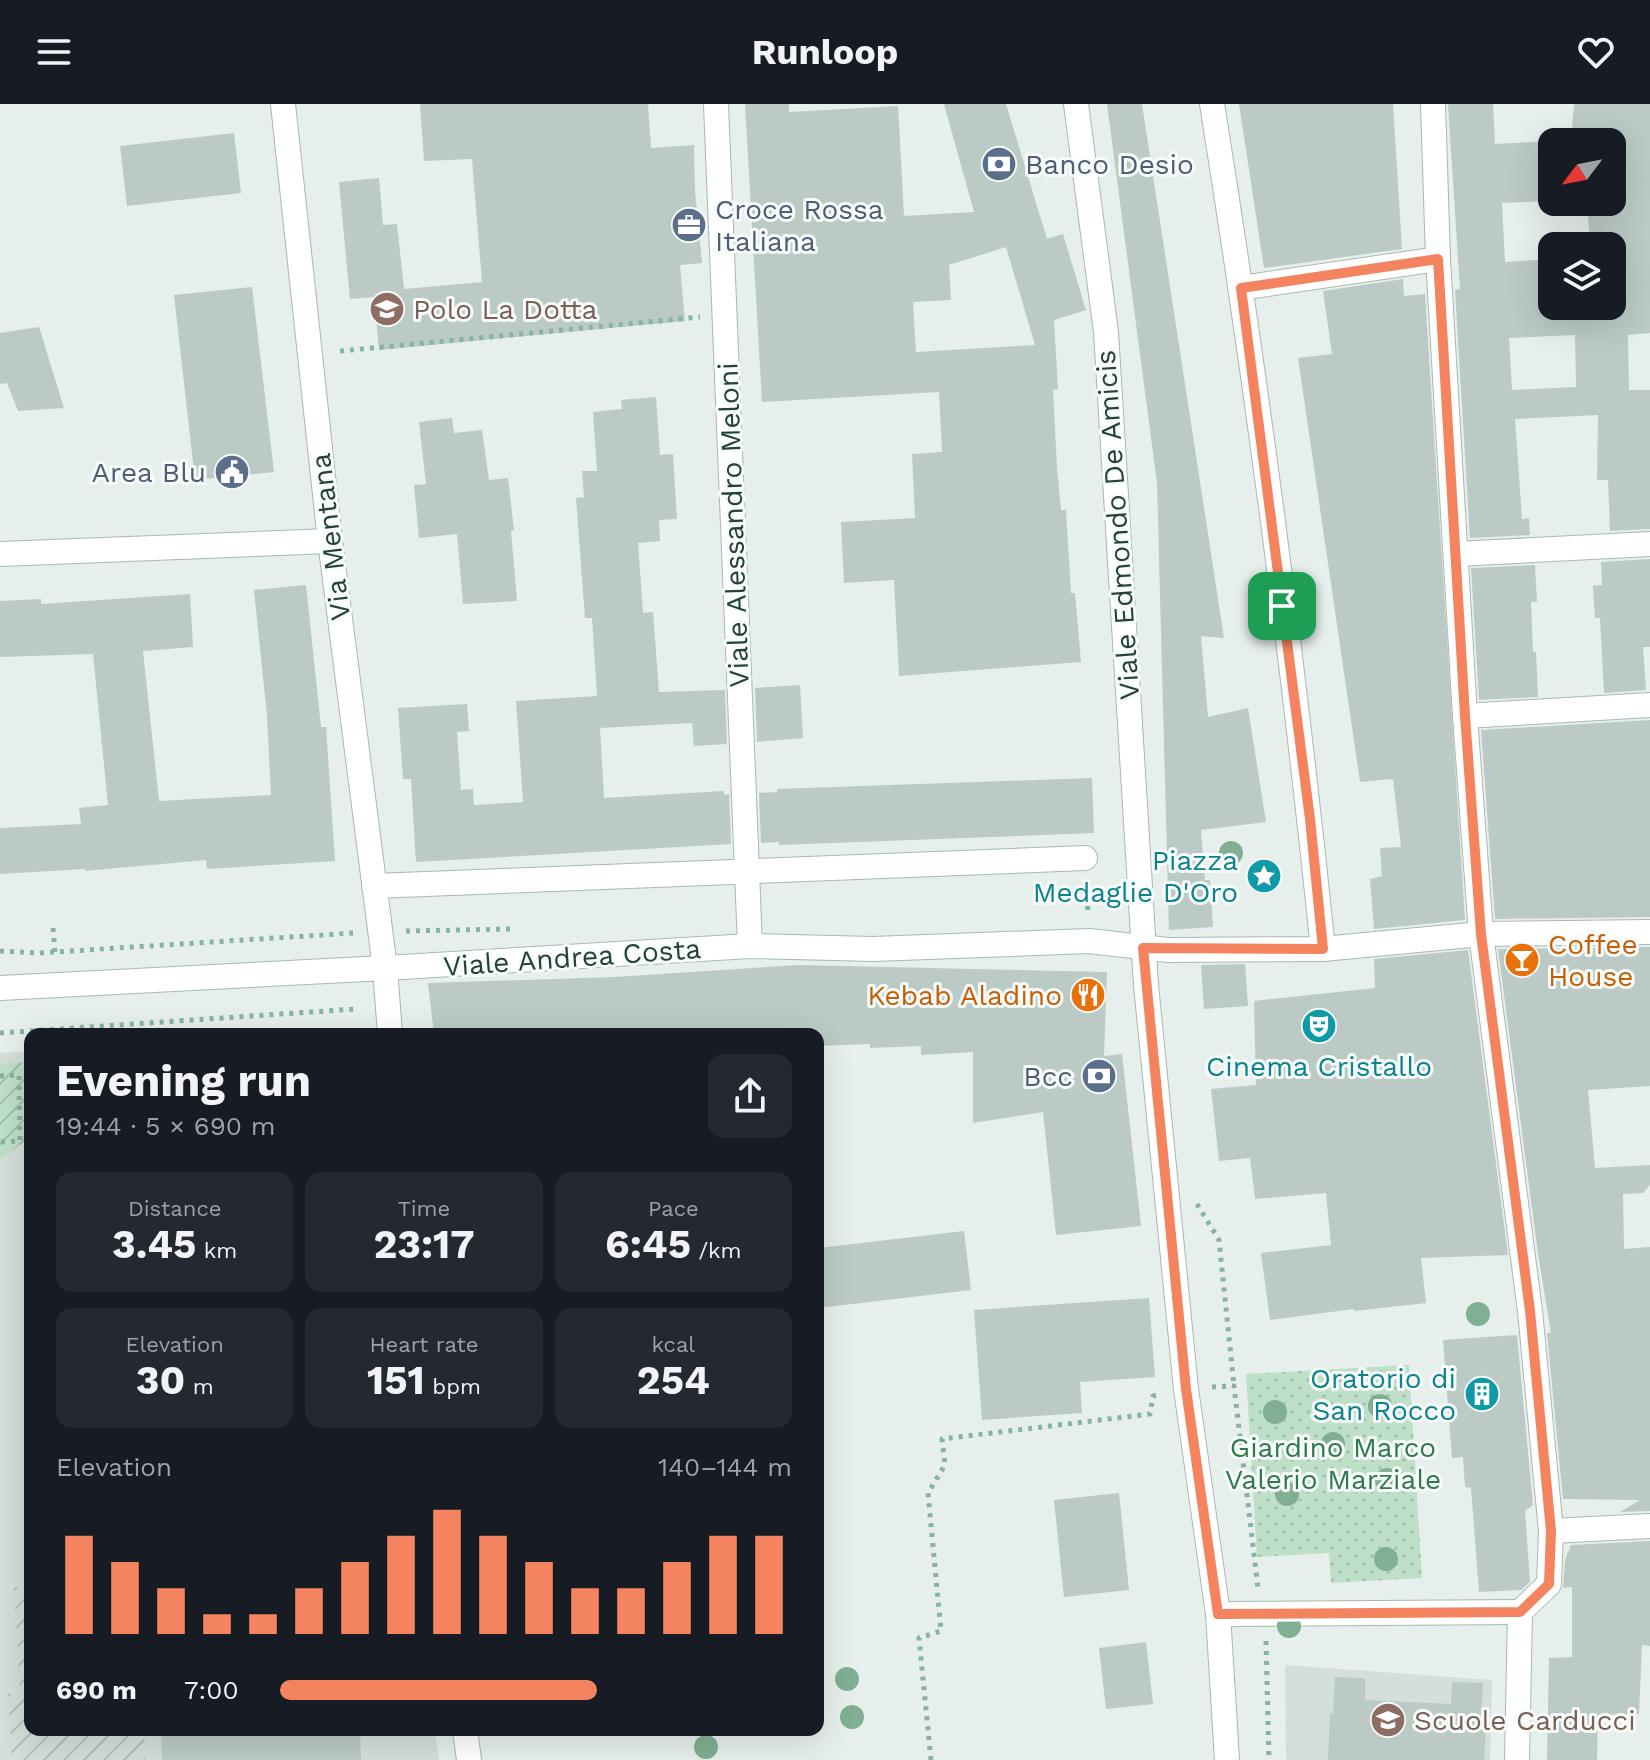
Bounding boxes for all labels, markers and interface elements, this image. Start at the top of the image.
icon: menu [32,30,76,74]
icon: heart [1574,30,1618,74]
text: Runloop [752,31,898,73]
north arrow [1538,128,1626,216]
map controls [1538,128,1626,320]
bank icon: Banco Desio [980,145,1018,183]
place label: Banco Desio [1025,148,1194,181]
place label: Croce Rossa Italiana [715,193,884,258]
office icon: Croce Rossa Italiana [670,206,708,244]
button: layers [1538,232,1626,320]
school or university icon: Polo La Dotta [368,290,406,328]
place label: Polo La Dotta [413,293,597,326]
street label: Viale Edmondo De Amicis [1089,349,1146,701]
street label: Viale Alessandro Meloni [711,362,756,688]
street label: Via Mentana [304,451,357,622]
public building icon: Area Blu [213,453,251,491]
place label: Area Blu [92,456,206,489]
pin [1248,572,1316,640]
icon: arrive [1260,584,1304,628]
place label: Piazza Medaglie D'Oro [1033,844,1238,909]
place icon: Piazza Medaglie D'Oro [1245,857,1283,895]
place label: Coffee House [1548,928,1638,993]
street label: Viale Andrea Costa [442,932,702,983]
bar icon: Coffee House [1503,941,1541,979]
restaurant icon: Kebab Aladino [1069,976,1107,1014]
place label: Kebab Aladino [867,979,1062,1012]
theatre icon: Cinema Cristallo [1300,1007,1338,1045]
place label: Cinema Cristallo [1206,1050,1432,1083]
button: share [708,1054,792,1138]
text: Evening run [56,1055,311,1107]
bank icon: Bcc [1080,1057,1118,1095]
place label: Bcc [1023,1060,1073,1093]
text: 19:44 · 5 × 690 m [56,1111,276,1141]
text: Distance [128,1196,221,1221]
text: Time [398,1196,450,1221]
text: Pace [648,1196,699,1221]
text: 3.45 [112,1221,196,1268]
text: 23:17 [373,1221,475,1268]
text: 6:45 [605,1221,691,1268]
text: km [196,1238,237,1263]
text: /km [691,1238,742,1263]
text: Elevation [126,1332,224,1357]
text: Heart rate [370,1332,478,1357]
text: kcal [652,1332,695,1357]
text: 30 [136,1357,185,1404]
text: 151 [367,1357,425,1404]
text: 254 [637,1357,710,1404]
place label: Oratorio di San Rocco [1310,1362,1456,1427]
text: m [185,1374,214,1399]
text: bpm [425,1374,481,1399]
building icon: Oratorio di San Rocco [1463,1375,1501,1413]
park label: Giardino Marco Valerio Marziale [1225,1431,1441,1496]
text: Elevation [56,1452,172,1482]
text: 140–144 m [658,1452,792,1482]
text: 690 m [56,1675,137,1705]
text: 7:00 [184,1675,239,1705]
school or university icon: Scuole Carducci [1369,1701,1407,1739]
place label: Scuole Carducci [1414,1704,1636,1737]

